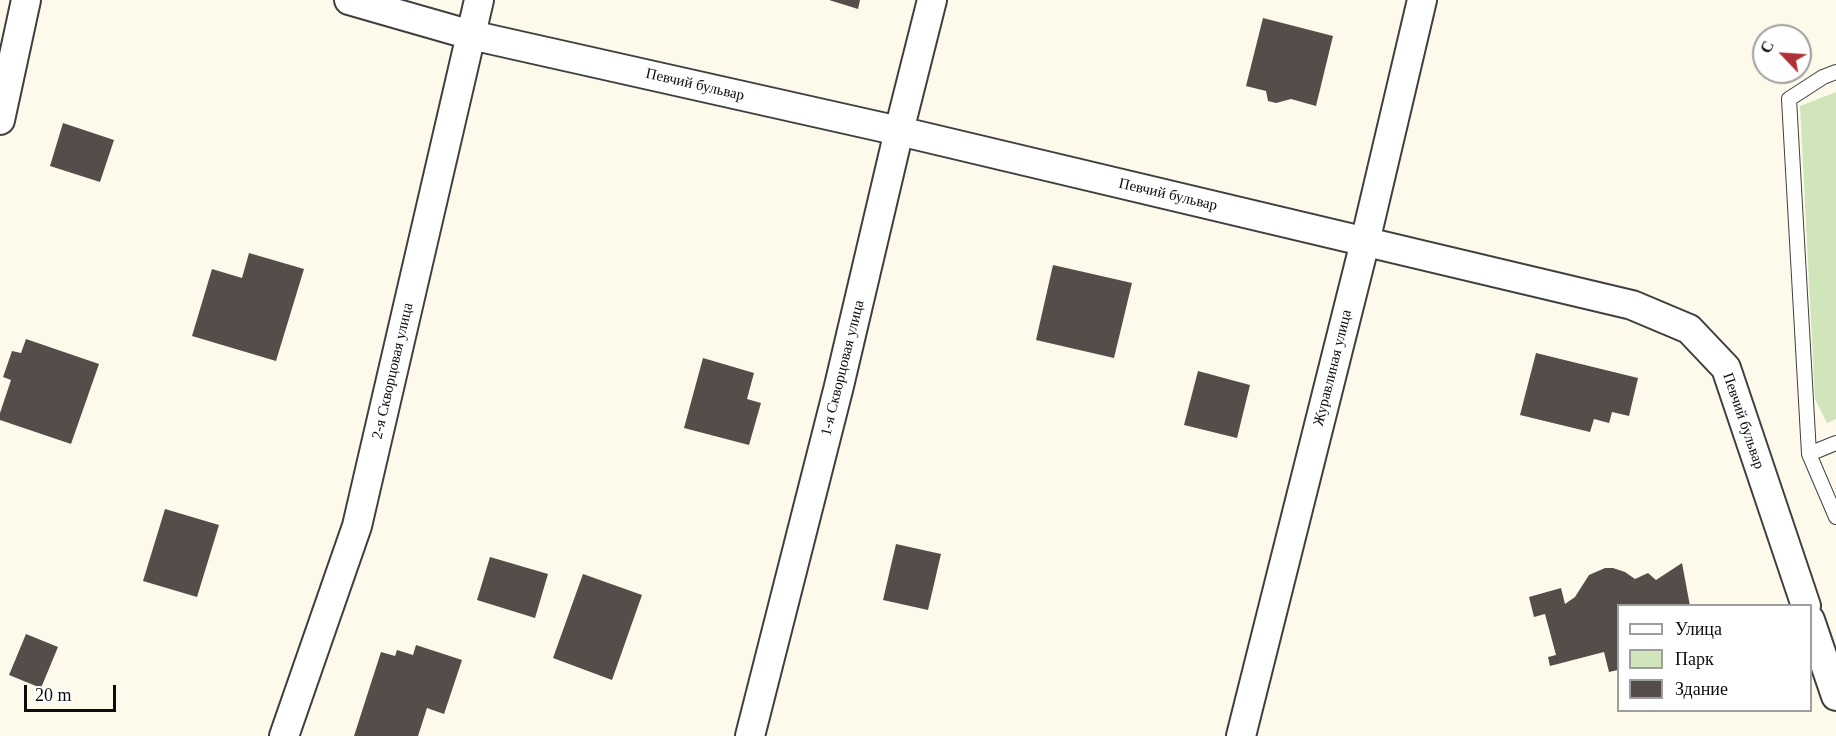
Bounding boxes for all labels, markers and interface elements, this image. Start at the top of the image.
north arrow [1752,24,1812,84]
text: С [1757,38,1777,56]
street label: Певчий бульвар [644,65,746,105]
street label: Певчий бульвар [1117,175,1219,215]
street label: 1-я Скворцовая улица [817,298,869,438]
street label: 2-я Скворцовая улица [369,301,417,441]
street label: Журавлиная улица [1310,308,1356,428]
street label: Певчий бульвар [1718,371,1768,471]
legend [1617,604,1812,712]
text: Улица [1675,619,1722,639]
text: Парк [1675,649,1714,669]
scale bar [27,673,118,711]
text: Здание [1675,679,1728,699]
text: 20 m [35,685,72,705]

